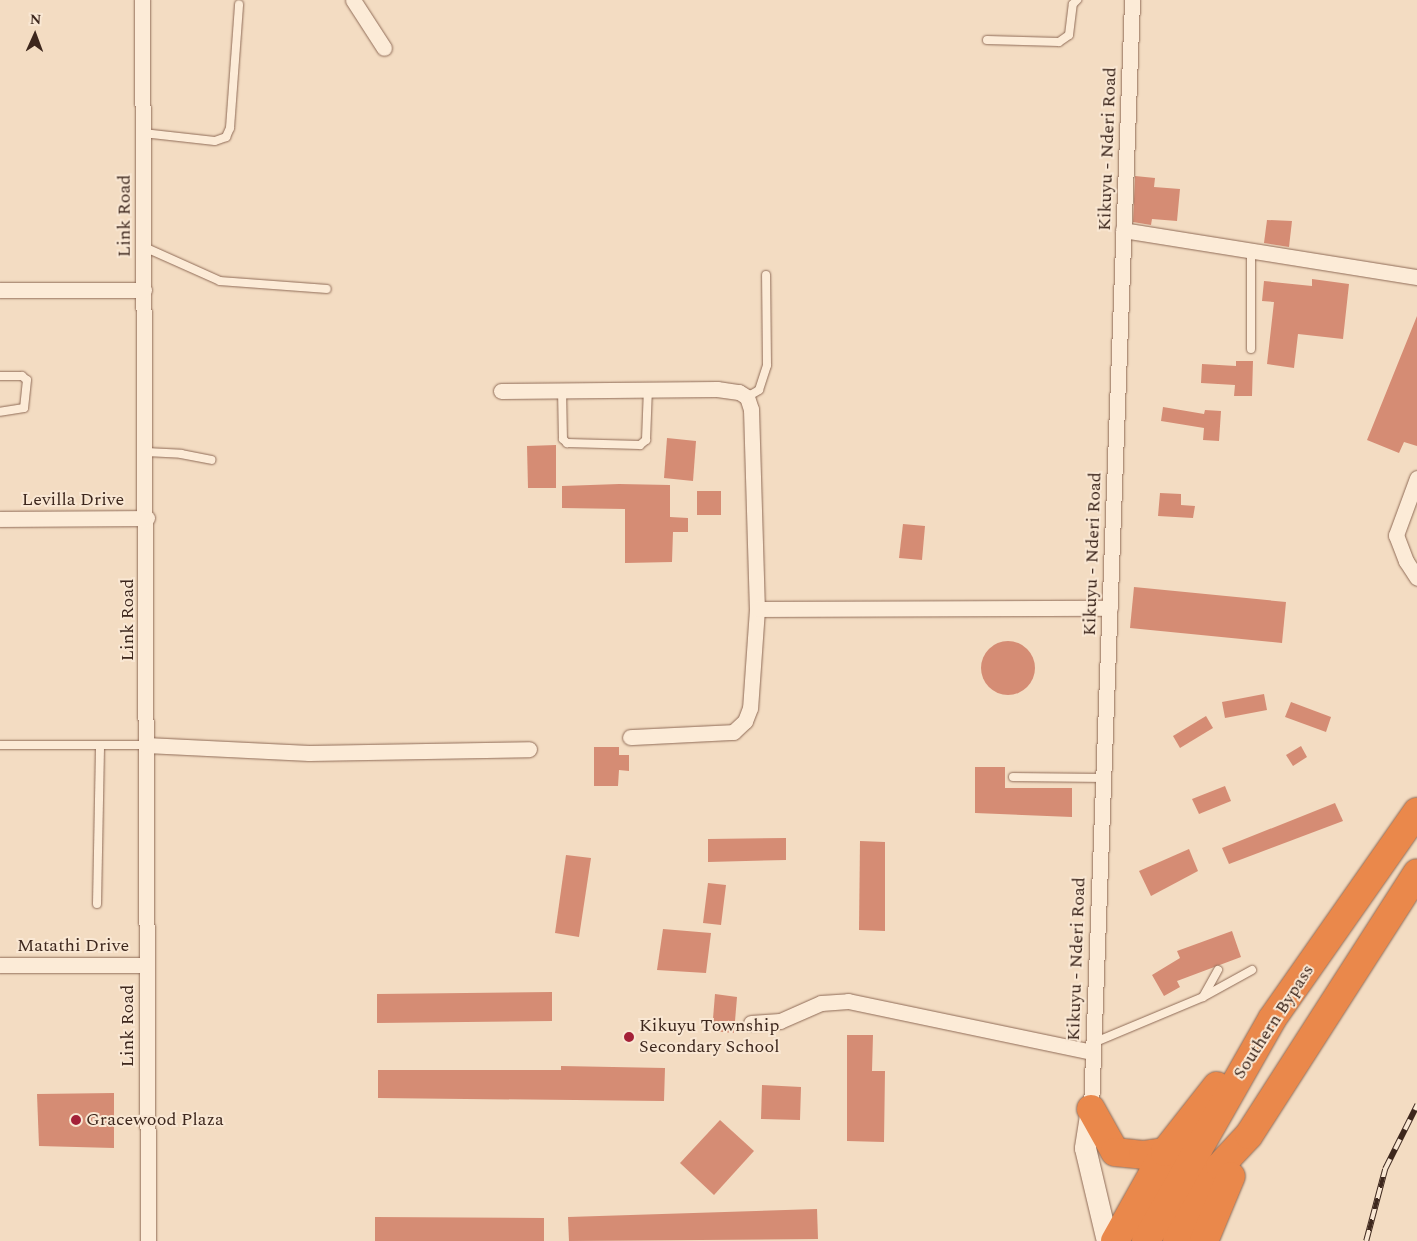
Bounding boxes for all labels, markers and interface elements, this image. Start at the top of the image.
text: N [29,9,42,30]
north arrow [10,10,60,60]
street label: Kikuyu - Nderi Road [1094,67,1122,231]
street label: Link Road [114,175,136,257]
street label: Kikuyu - Nderi Road [1079,472,1107,636]
street label: Levilla Drive [22,489,124,511]
street label: Link Road [117,579,139,661]
street label: Kikuyu - Nderi Road [1063,877,1091,1041]
street label: Matathi Drive [17,935,129,957]
street label: Southern Bypass [1229,961,1319,1083]
street label: Link Road [117,985,139,1067]
place label: Kikuyu Township Secondary School [639,1016,780,1058]
marker: Kikuyu Township Secondary School [623,1031,635,1043]
place label: Gracewood Plaza [86,1109,224,1131]
marker: Gracewood Plaza [70,1114,82,1126]

